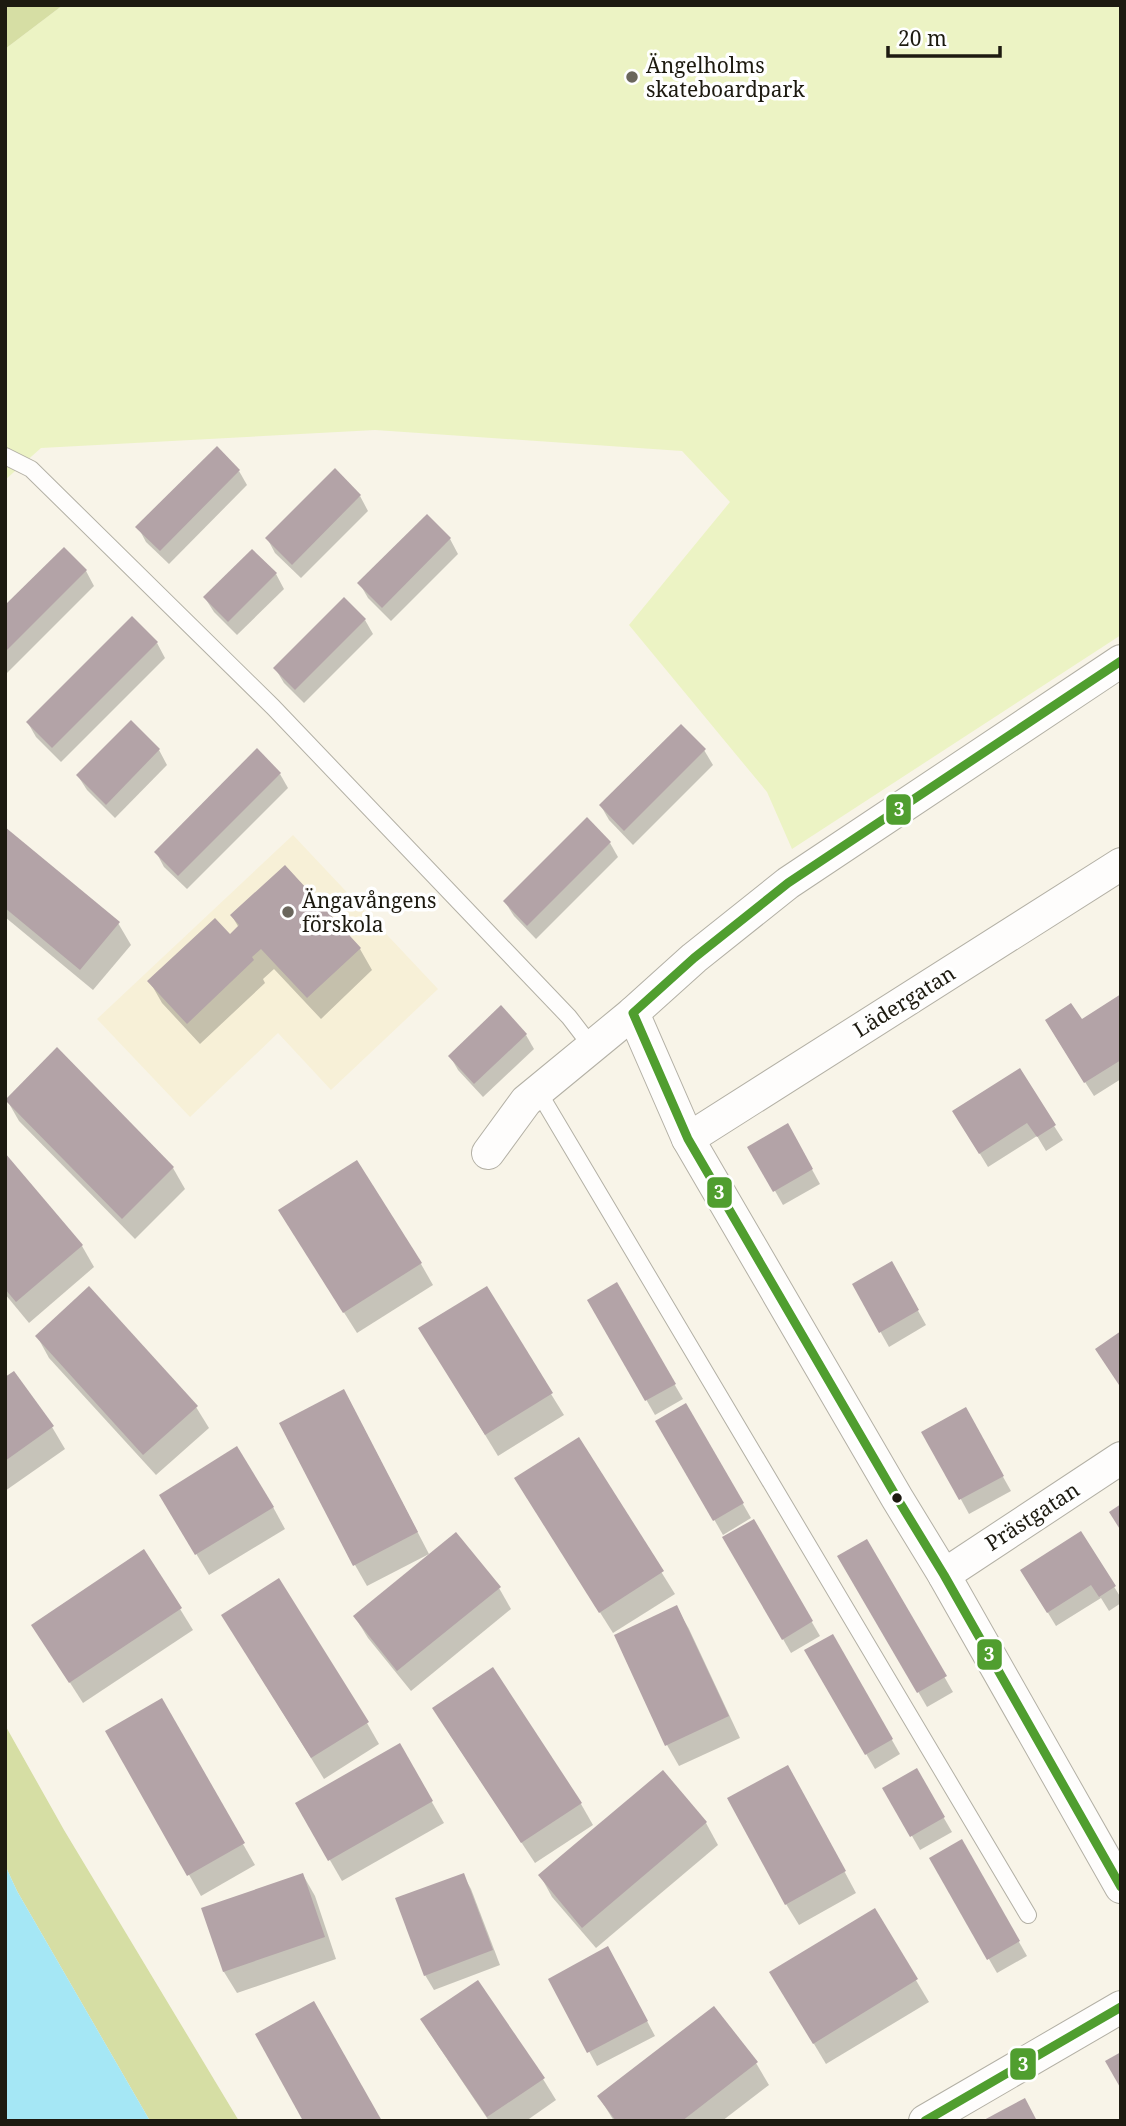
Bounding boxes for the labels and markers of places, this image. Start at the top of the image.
place label: Ängelholms skateboardpark [646,51,805,103]
marker: Ängelholms skateboardpark [624,69,640,85]
place label: Ängavångens förskola [302,886,437,938]
marker: Ängavångens förskola [280,904,296,920]
unlabelled marker [890,1491,904,1505]

